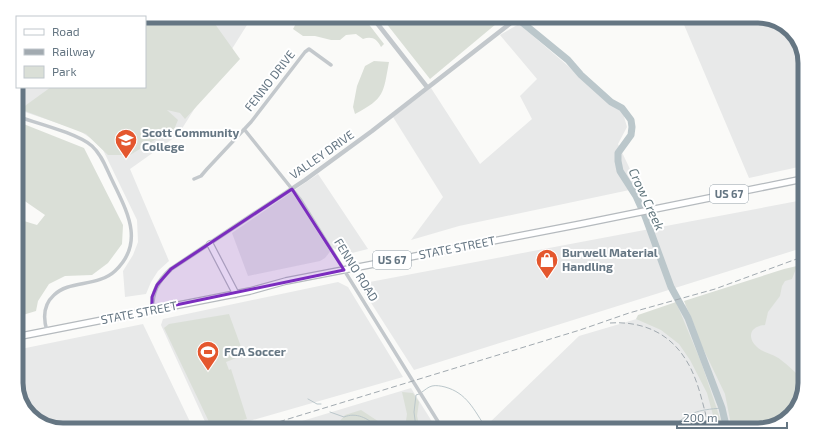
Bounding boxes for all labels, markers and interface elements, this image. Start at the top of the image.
legend [16,16,146,88]
text: Road [52,24,80,38]
text: Railway [52,44,96,58]
street label: FENNO DRIVE [241,47,297,114]
text: Park [52,64,77,78]
place label: Scott Community College [142,125,239,153]
school or university icon: Scott Community College [113,127,139,160]
street label: VALLEY DRIVE [287,127,356,181]
water label: Crow Creek [626,165,668,233]
road number: US 67 [710,185,748,203]
street label: STATE STREET [417,233,496,261]
street label: FENNO ROAD [332,235,382,304]
place label: Burwell Material Handling [562,245,658,273]
shop icon: Burwell Material Handling [534,247,560,280]
road number: US 67 [373,251,411,269]
street label: STATE STREET [99,298,178,326]
sports icon: FCA Soccer [195,339,221,372]
place label: FCA Soccer [224,344,286,358]
scale bar [677,404,787,430]
text: 200 m [683,410,717,424]

